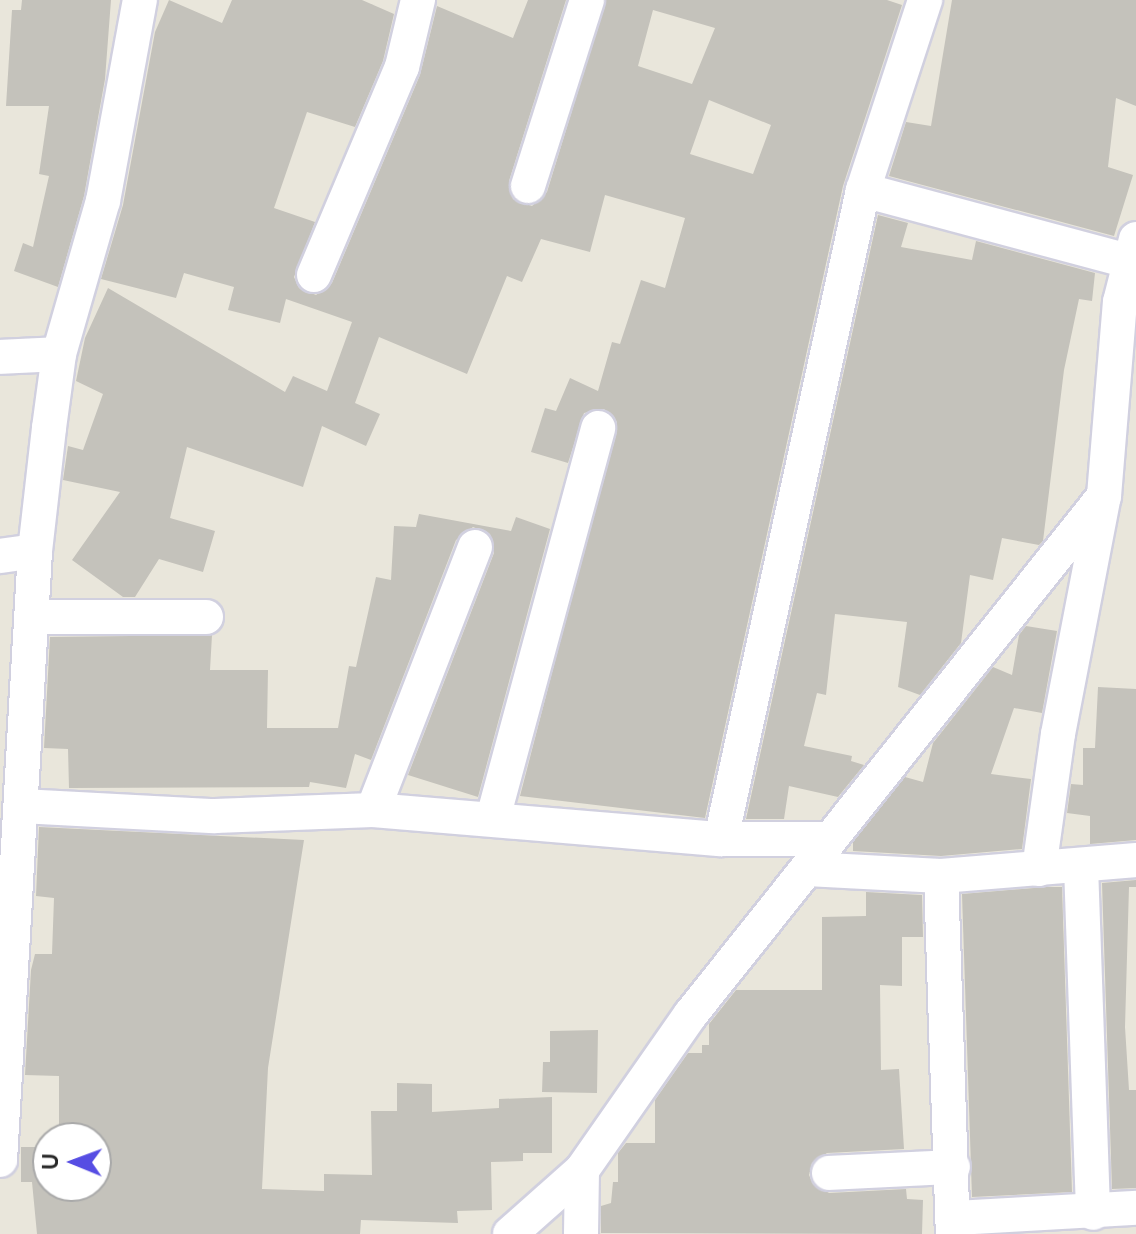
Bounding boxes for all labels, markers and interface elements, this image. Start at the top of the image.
north arrow [32,1122,112,1202]
text: U [37,1153,63,1170]

